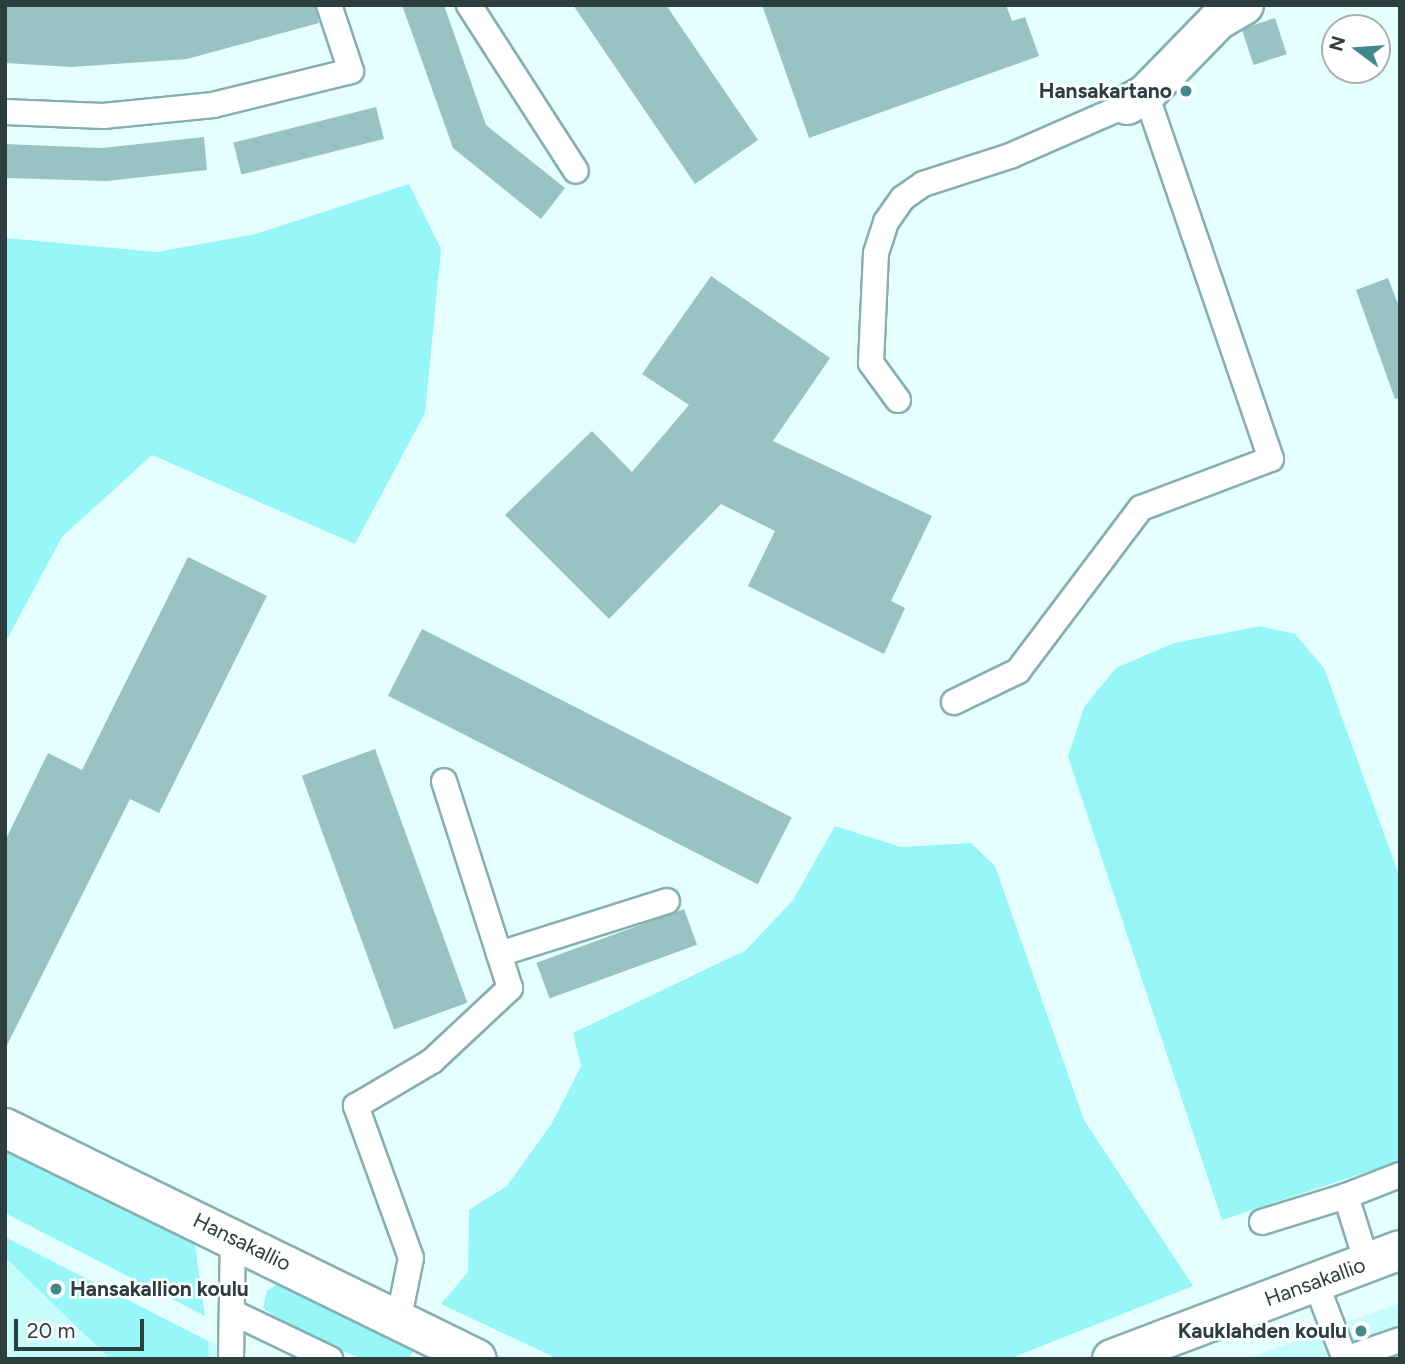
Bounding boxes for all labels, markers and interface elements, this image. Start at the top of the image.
north arrow [1321,14,1391,84]
text: N [1324,33,1350,54]
place label: Hansakartano [1039,78,1172,104]
marker: Hansakartano [1178,83,1194,99]
street label: Hansakallio [189,1208,295,1276]
street label: Hansakallio [1261,1252,1369,1312]
place label: Hansakallion koulu [70,1276,249,1302]
marker: Hansakallion koulu [48,1281,64,1297]
scale bar [18,1304,147,1348]
text: 20 m [27,1318,75,1343]
place label: Kauklahden koulu [1178,1318,1347,1344]
marker: Kauklahden koulu [1353,1323,1369,1339]

